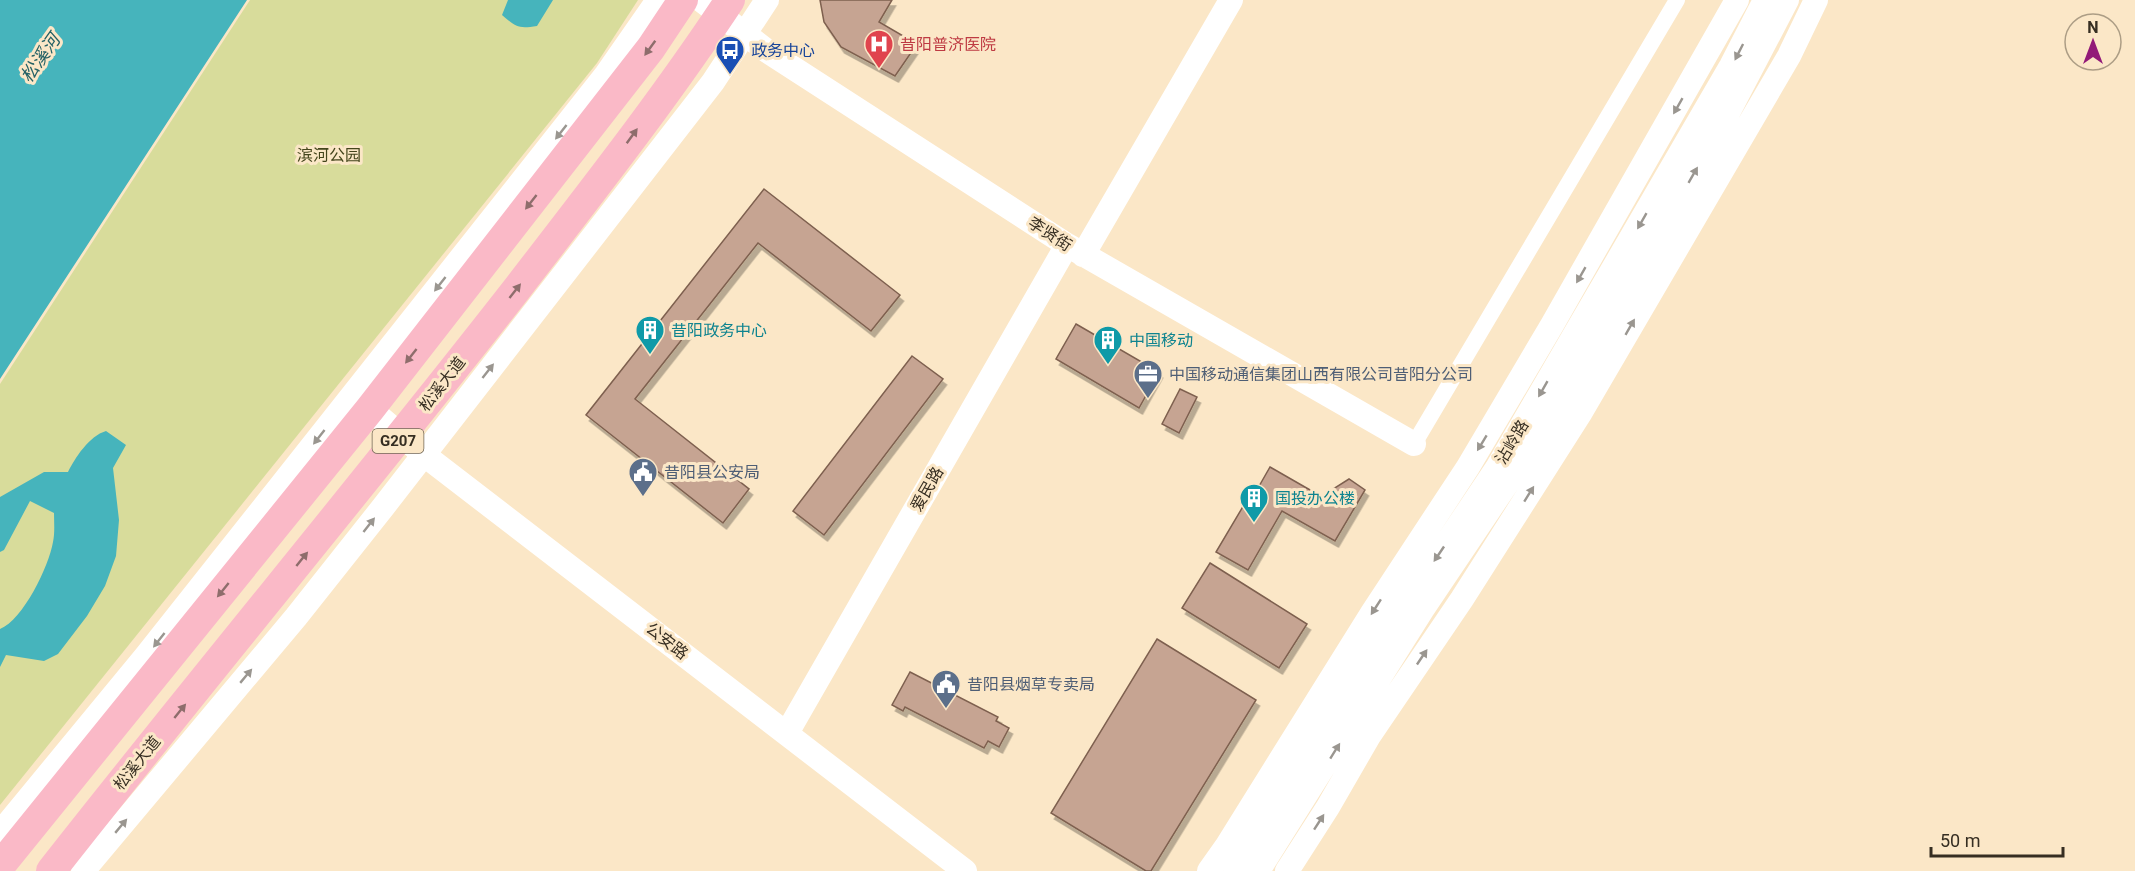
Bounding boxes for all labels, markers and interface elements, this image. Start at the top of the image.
north arrow [2063,12,2123,72]
text: N [2087,18,2099,37]
water label: 松溪河 [16,27,66,86]
hospital icon: 昔阳普济医院 [863,28,895,70]
bus stop icon: 政务中心 [714,34,746,76]
place label: 昔阳普济医院 [900,35,996,54]
one-way arrow [644,40,656,56]
place label: 政务中心 [751,41,815,60]
one-way arrow [1734,43,1744,61]
one-way arrow [1672,98,1683,114]
one-way arrow [556,124,568,139]
one-way arrow [626,128,638,143]
park label: 滨河公园 [297,146,361,165]
one-way arrow [1688,166,1698,183]
one-way arrow [524,194,537,210]
street label: 李贤街 [1025,213,1075,255]
one-way arrow [1637,213,1647,230]
one-way arrow [1575,267,1586,283]
one-way arrow [435,277,447,292]
one-way arrow [508,283,521,299]
building icon: 昔阳政务中心 [634,314,666,356]
one-way arrow [1625,318,1635,335]
place label: 昔阳政务中心 [671,321,767,340]
building icon: 中国移动 [1092,324,1124,366]
place label: 中国移动 [1129,331,1193,350]
one-way arrow [405,348,417,364]
street label: 松溪大道 [415,353,469,415]
office icon: 中国移动通信集团山西有限公司昔阳分公司 [1132,358,1164,400]
one-way arrow [482,363,495,379]
place label: 中国移动通信集团山西有限公司昔阳分公司 [1169,365,1473,384]
one-way arrow [1538,381,1548,398]
street label: 沾岭路 [1491,417,1533,467]
one-way arrow [312,429,325,445]
road number: G207 [372,429,424,453]
one-way arrow [1477,435,1487,452]
public building icon: 昔阳县公安局 [627,456,659,498]
place label: 昔阳县公安局 [664,463,760,482]
street label: 爱民路 [907,463,947,515]
building icon: 国投办公楼 [1238,482,1270,524]
one-way arrow [1523,486,1534,502]
place label: 国投办公楼 [1275,489,1355,508]
one-way arrow [362,517,375,533]
one-way arrow [1433,546,1445,562]
one-way arrow [296,551,309,567]
one-way arrow [217,582,230,598]
one-way arrow [1370,598,1381,615]
street label: 公安路 [642,619,692,663]
one-way arrow [154,632,166,647]
one-way arrow [1417,649,1428,665]
one-way arrow [239,668,252,684]
public building icon: 昔阳县烟草专卖局 [930,668,962,710]
place label: 昔阳县烟草专卖局 [967,675,1095,694]
one-way arrow [173,703,186,719]
street label: 松溪大道 [109,732,165,794]
one-way arrow [1329,743,1340,759]
one-way arrow [1313,814,1324,830]
one-way arrow [114,818,127,834]
scale bar [1931,820,2063,858]
text: 50 m [1940,830,1980,851]

